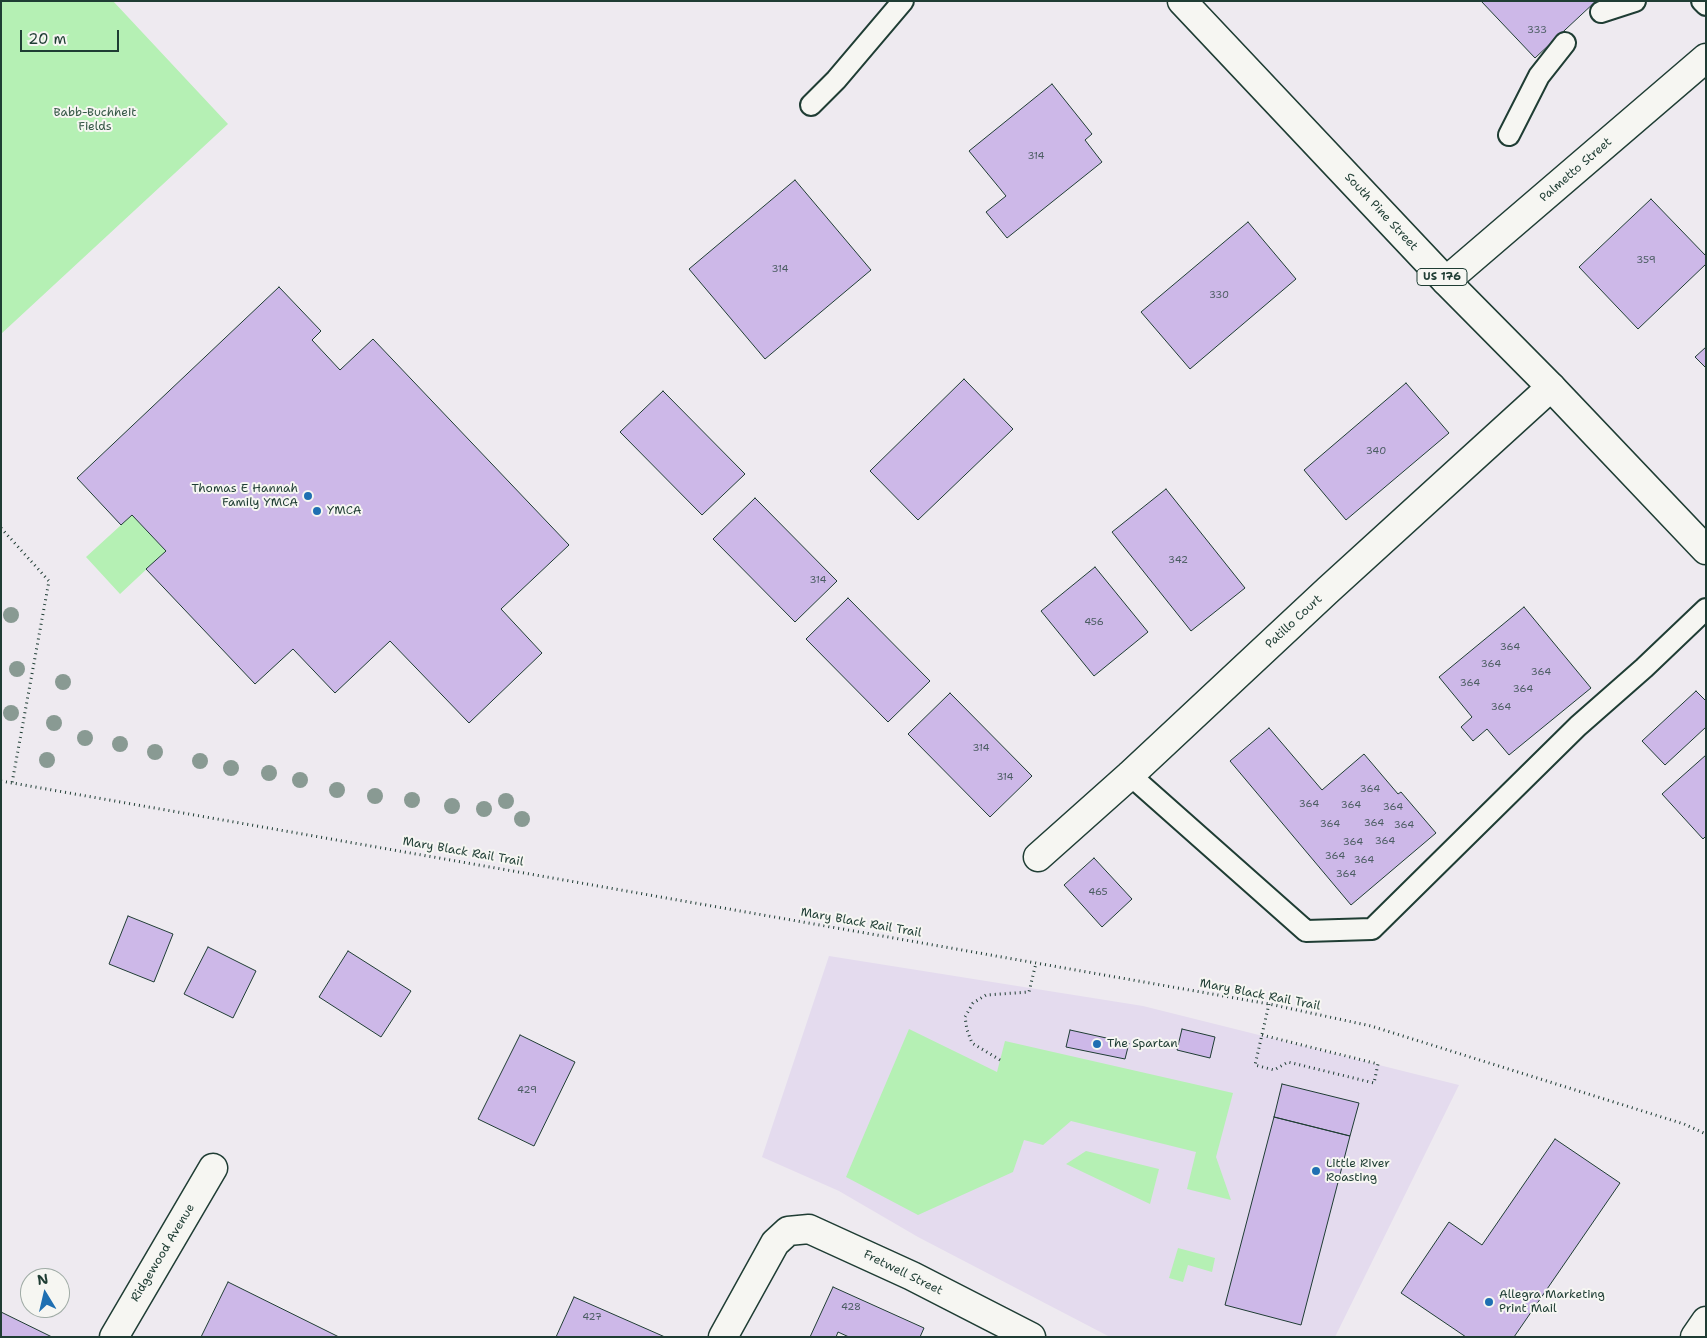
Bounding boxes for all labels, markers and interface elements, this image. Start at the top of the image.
scale bar [22,20,121,52]
house number: 333 [1527,24,1547,36]
text: 20 m [28,29,67,49]
park label: Babb-Buchheit Fields [53,106,137,134]
street label: Palmetto Street [1537,135,1615,205]
house number: 314 [1027,150,1045,162]
street label: South Pine Street [1341,170,1421,254]
house number: 359 [1636,254,1656,266]
house number: 314 [771,263,789,275]
road number: US 176 [1417,268,1467,286]
house number: 330 [1209,289,1229,301]
house number: 340 [1366,445,1386,457]
place label: Thomas E Hannah Family YMCA [191,482,298,510]
marker: Thomas E Hannah Family YMCA [302,490,314,502]
place label: YMCA [327,504,362,518]
marker: YMCA [311,505,323,517]
house number: 342 [1168,554,1188,566]
house number: 314 [809,574,827,586]
street label: Patillo Court [1263,592,1325,652]
house number: 456 [1084,616,1104,628]
house number: 364 [1500,641,1520,653]
house number: 364 [1481,658,1501,670]
house number: 364 [1531,666,1551,678]
house number: 364 [1460,677,1480,689]
house number: 364 [1513,683,1533,695]
house number: 364 [1491,701,1511,713]
house number: 314 [972,742,990,754]
house number: 314 [996,771,1014,783]
house number: 364 [1360,783,1380,795]
house number: 364 [1299,798,1319,810]
house number: 364 [1341,799,1361,811]
house number: 364 [1383,801,1403,813]
house number: 364 [1364,817,1384,829]
house number: 364 [1320,818,1340,830]
house number: 364 [1394,819,1414,831]
street label: Mary Black Rail Trail [402,834,524,870]
house number: 364 [1375,835,1395,847]
house number: 364 [1343,836,1363,848]
house number: 364 [1325,850,1345,862]
house number: 364 [1354,854,1374,866]
house number: 364 [1336,868,1356,880]
house number: 465 [1088,886,1108,898]
street label: Mary Black Rail Trail [800,905,922,941]
street label: Mary Black Rail Trail [1199,976,1321,1014]
place label: The Spartan [1107,1037,1178,1051]
marker: The Spartan [1091,1038,1103,1050]
house number: 429 [517,1084,537,1096]
place label: Little River Roasting [1326,1157,1390,1185]
marker: Little River Roasting [1310,1165,1322,1177]
street label: Ridgewood Avenue [128,1201,198,1305]
street label: Fretwell Street [861,1248,945,1298]
north arrow [20,1268,70,1318]
text: N [36,1269,50,1289]
place label: Allegra Marketing Print Mail [1499,1288,1605,1316]
marker: Allegra Marketing Print Mail [1483,1296,1495,1308]
house number: 428 [841,1301,861,1313]
house number: 427 [582,1311,602,1323]

